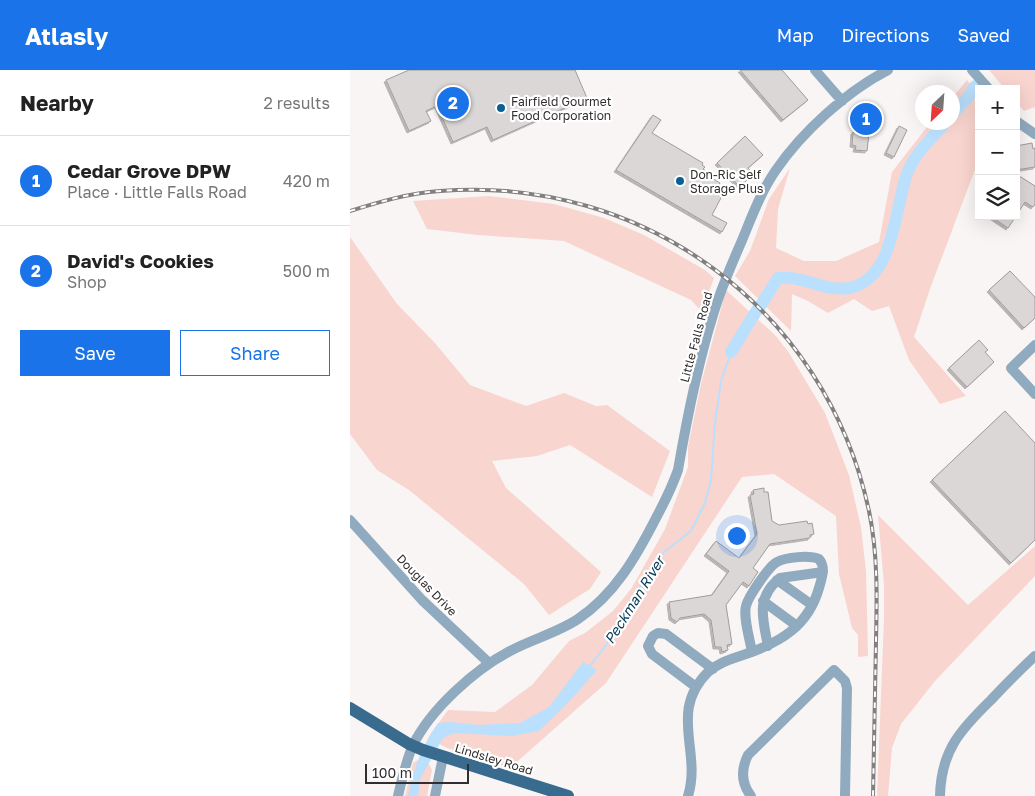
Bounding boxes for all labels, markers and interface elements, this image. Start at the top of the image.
text: Atlasly [25,21,108,50]
text: Map [777,24,813,46]
text: Directions [841,24,929,46]
text: Saved [957,24,1010,46]
pin: 2 [437,84,469,122]
north arrow [915,85,960,130]
map controls [975,85,1020,220]
button: + [975,85,1020,130]
text: Nearby [20,90,94,116]
text: 2 results [264,93,330,113]
place label: Fairfield Gourmet Food Corporation [511,94,612,123]
pin: 1 [850,100,882,138]
marker: Fairfield Gourmet Food Corporation [495,102,507,114]
button: − [975,130,1020,175]
text: Cedar Grove DPW [67,159,231,182]
place label: Don-Ric Self Storage Plus [690,167,763,196]
text: 1 [32,171,40,191]
text: 420 m [283,171,330,191]
marker: Don-Ric Self Storage Plus [674,175,686,187]
button: layers [975,175,1020,220]
text: Place · Little Falls Road [67,182,247,202]
text: David's Cookies [67,249,214,272]
text: 2 [31,261,41,281]
text: 500 m [283,261,330,281]
text: Shop [67,272,107,292]
street label: Little Falls Road [677,290,715,384]
button: Save [20,330,170,376]
button: Share [180,330,330,376]
your location [724,523,750,549]
street label: Douglas Drive [394,551,460,619]
water label: Peckman River [600,551,669,647]
street label: Lindsley Road [453,740,535,778]
scale bar [365,761,469,784]
text: 100 m [372,764,412,781]

